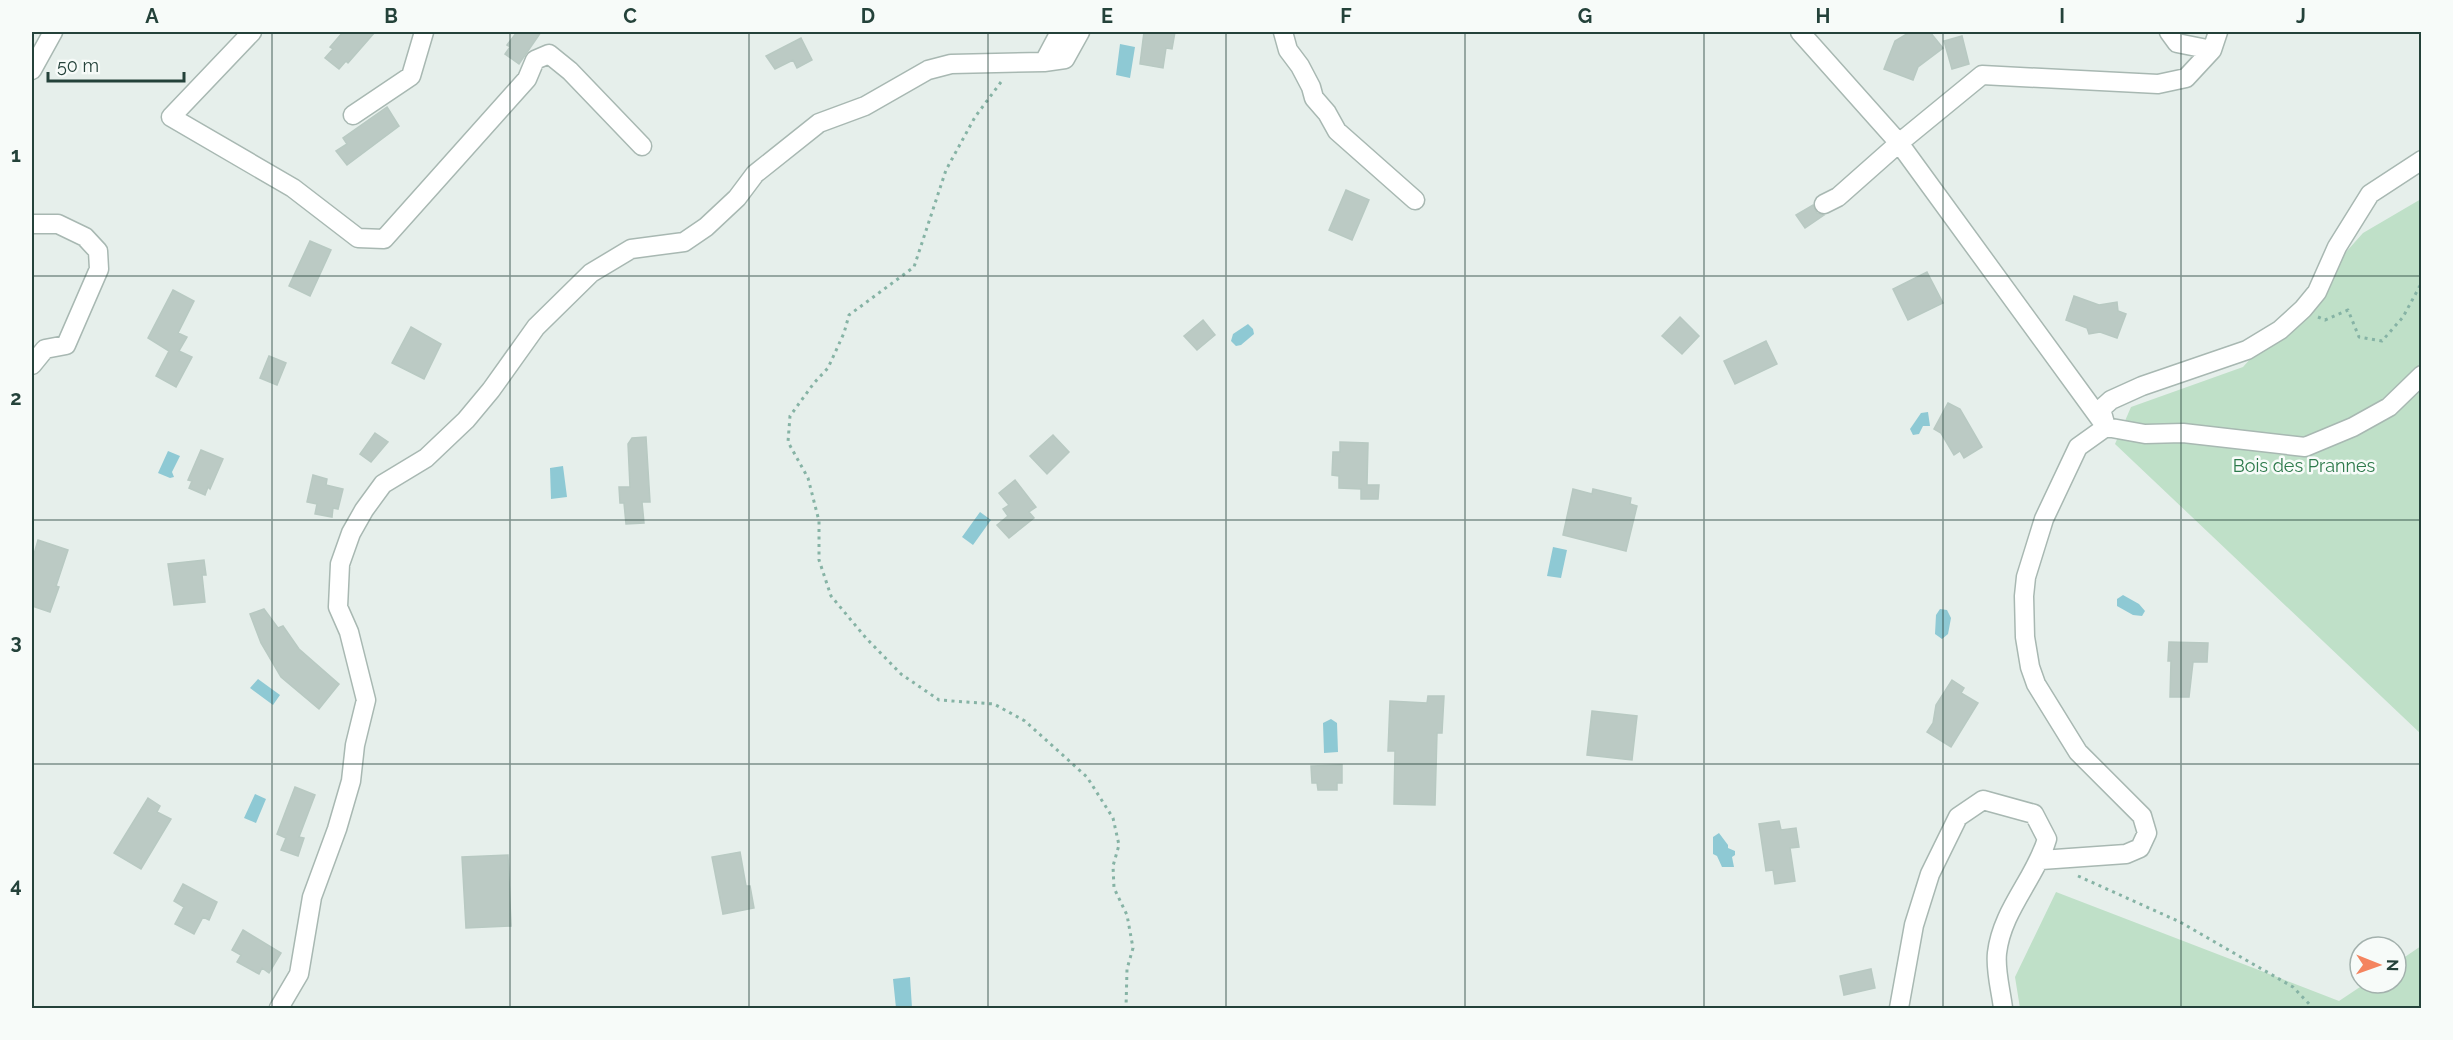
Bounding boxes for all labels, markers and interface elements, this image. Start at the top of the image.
text: A [145,4,159,28]
text: B [384,4,398,28]
text: C [623,4,637,28]
text: D [861,4,875,28]
text: E [1101,4,1113,28]
text: F [1340,4,1352,28]
text: G [1578,4,1592,28]
text: H [1816,4,1830,28]
text: I [2059,4,2065,28]
text: J [2296,4,2306,28]
scale bar [48,45,184,83]
text: 50 m [57,55,99,76]
text: 1 [11,143,21,167]
text: 2 [10,386,22,410]
park label: Bois des Prannes [2233,455,2376,476]
text: 3 [10,630,22,654]
text: 4 [10,873,22,897]
north arrow [2348,935,2408,995]
text: N [2383,959,2402,972]

